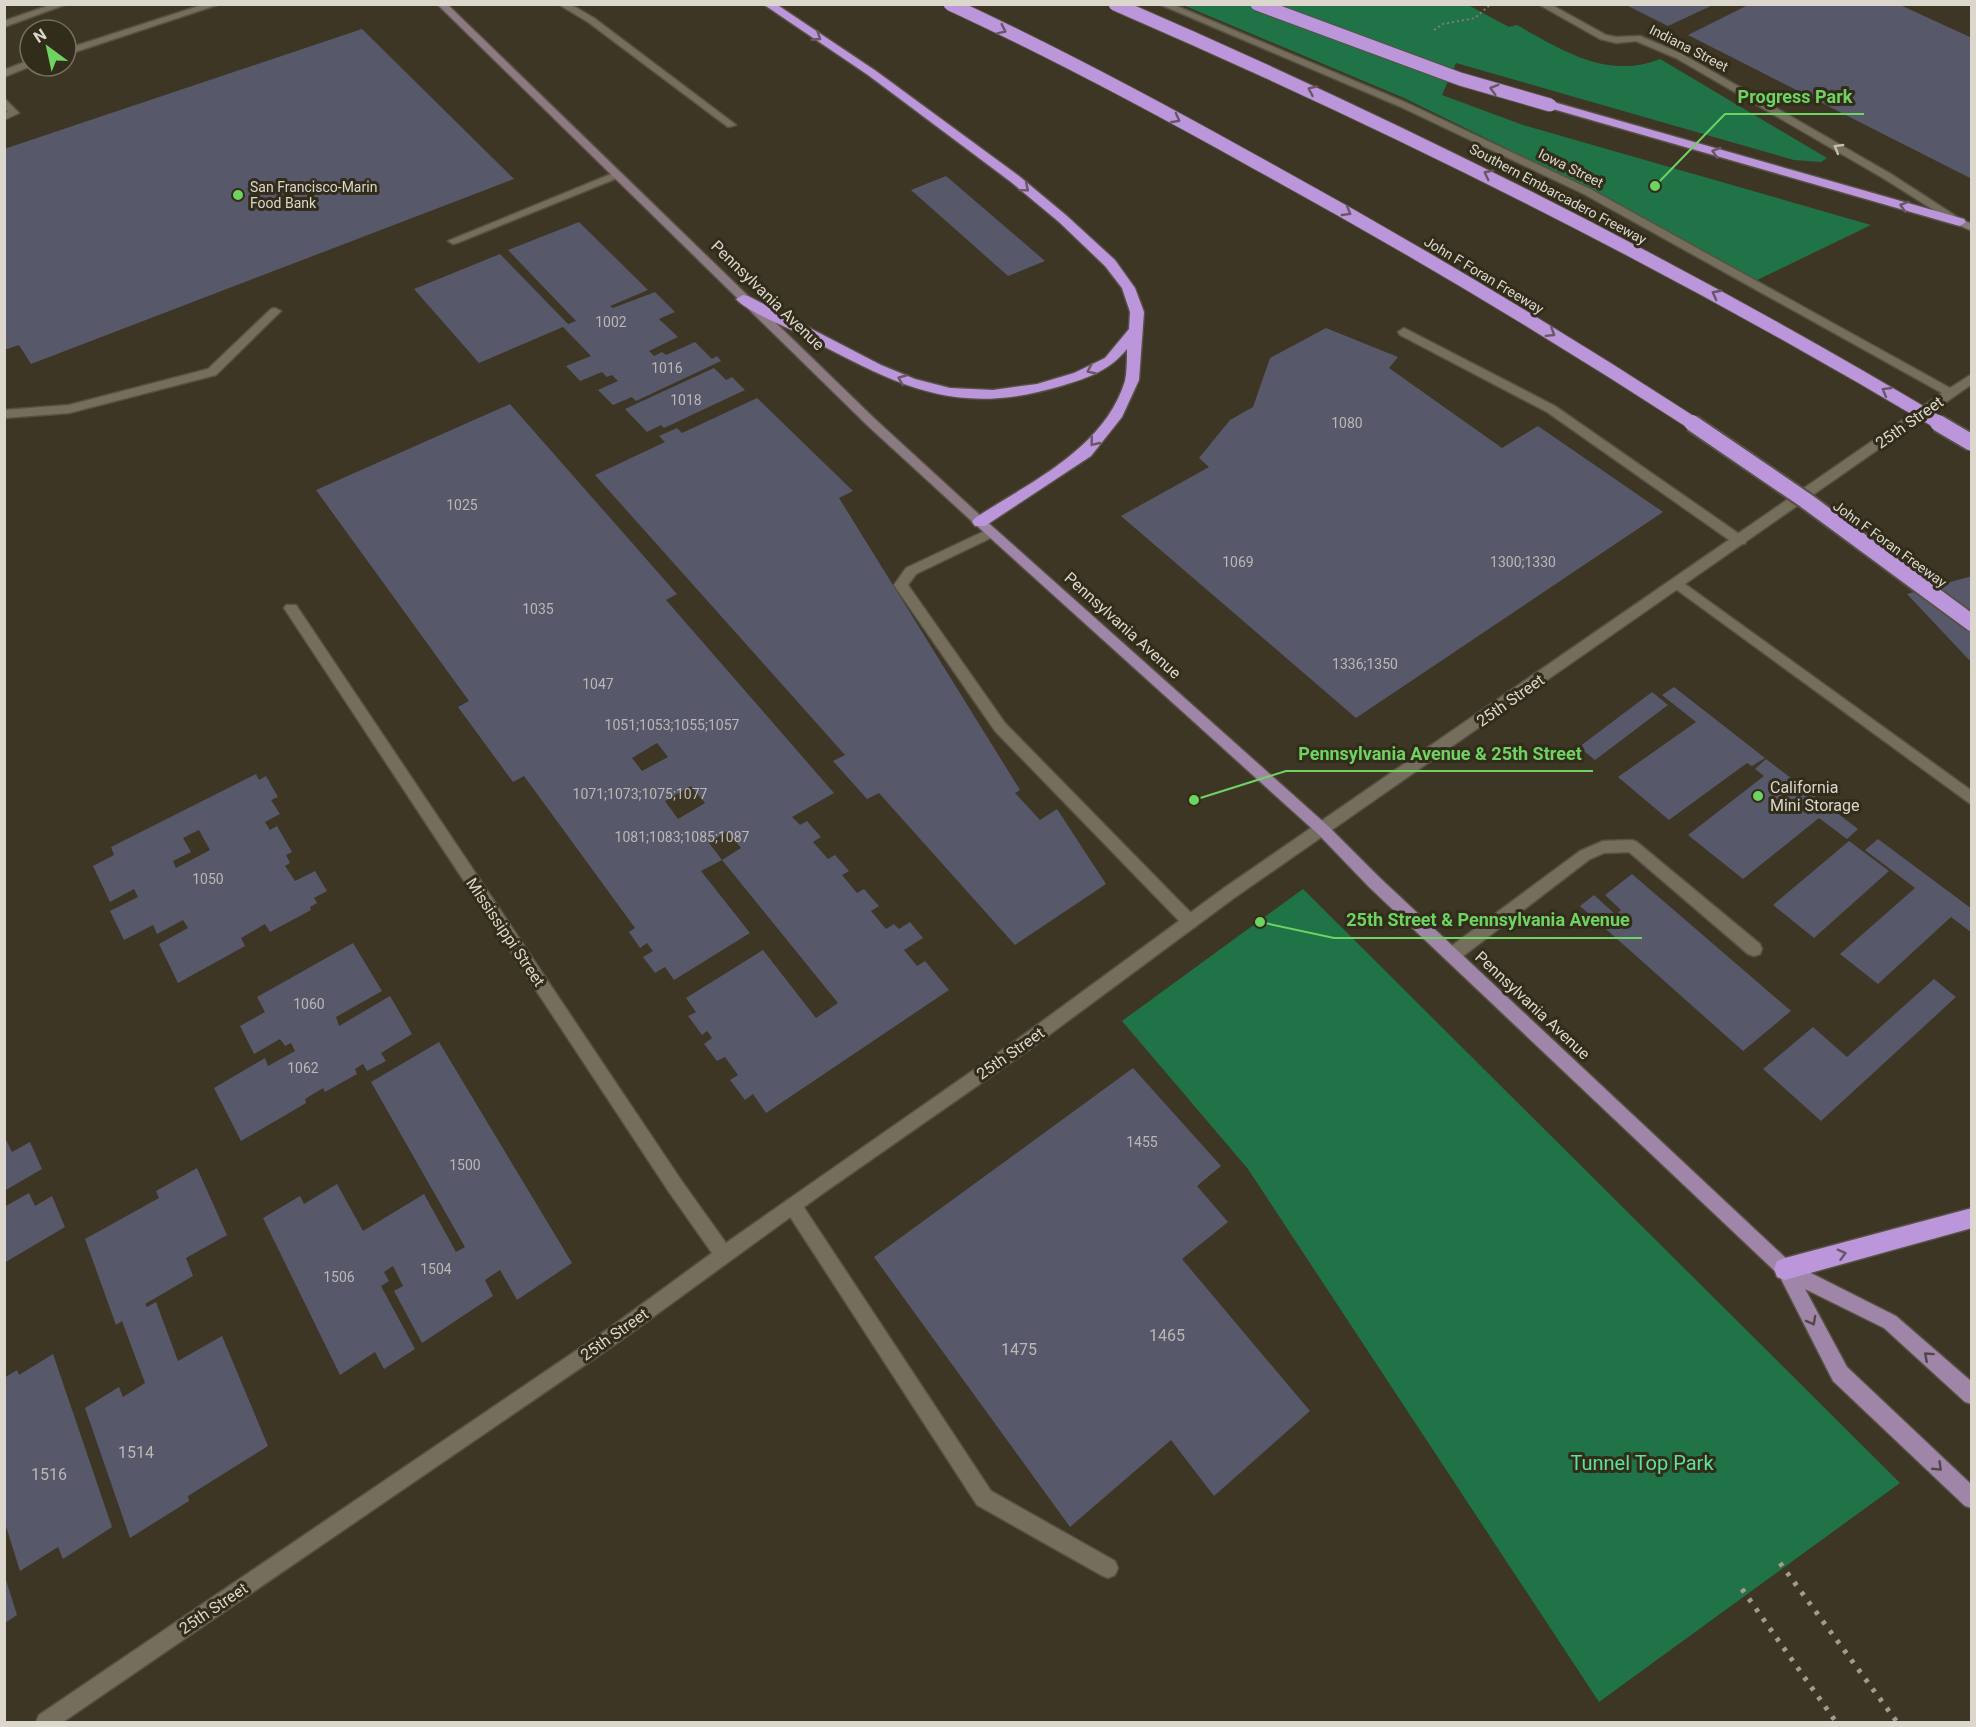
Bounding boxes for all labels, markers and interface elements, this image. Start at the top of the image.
north arrow [18,18,78,78]
street label: Indiana Street [1647,21,1731,75]
one-way arrow [996,23,1007,34]
text: N [30,25,50,47]
one-way arrow [810,30,821,41]
callout: Progress Park [1725,78,1864,114]
one-way arrow [1489,84,1500,96]
one-way arrow [1308,85,1319,97]
text: Progress Park [1738,86,1853,107]
one-way arrow [1170,112,1180,123]
street label: Southern Embarcadero Freeway [1467,140,1650,248]
one-way arrow [1834,143,1844,155]
street label: Iowa Street [1536,145,1606,191]
one-way arrow [1711,147,1722,159]
one-way arrow [1484,170,1494,181]
place label: San Francisco-Marin Food Bank [250,179,377,211]
one-way arrow [1018,181,1029,192]
marker: San Francisco-Marin Food Bank [231,188,245,202]
one-way arrow [1899,201,1910,213]
one-way arrow [1341,205,1351,217]
street label: John F Foran Freeway [1421,233,1547,317]
street label: Pennsylvania Avenue [707,236,828,354]
one-way arrow [1712,290,1722,301]
house number: 1002 [595,314,627,330]
one-way arrow [1544,326,1555,337]
house number: 1016 [651,360,683,376]
one-way arrow [1086,363,1097,375]
one-way arrow [897,374,908,386]
one-way arrow [1882,387,1892,398]
house number: 1018 [670,392,702,408]
street label: 25th Street [1872,392,1947,453]
house number: 1080 [1331,415,1363,431]
one-way arrow [1090,436,1101,447]
house number: 1025 [446,497,478,513]
street label: John F Foran Freeway [1830,497,1950,591]
house number: 1069 [1222,554,1254,570]
house number: 1300;1330 [1490,554,1556,570]
street label: Pennsylvania Avenue [1061,568,1185,683]
house number: 1035 [522,601,554,617]
house number: 1336;1350 [1332,656,1398,672]
street label: 25th Street [1473,670,1548,731]
house number: 1047 [582,676,614,692]
house number: 1051;1053;1055;1057 [605,717,740,733]
callout: Pennsylvania Avenue & 25th Street [1286,735,1593,771]
text: Pennsylvania Avenue & 25th Street [1298,743,1582,764]
place label: California Mini Storage [1770,778,1860,815]
house number: 1071;1073;1075;1077 [573,786,708,802]
marker: California Mini Storage [1751,789,1765,803]
house number: 1081;1083;1085;1087 [615,829,750,845]
house number: 1050 [192,871,224,887]
street label: Mississippi Street [462,874,549,990]
callout: 25th Street & Pennsylvania Avenue [1334,902,1642,938]
text: 25th Street & Pennsylvania Avenue [1346,909,1630,930]
street label: Pennsylvania Avenue [1471,947,1594,1063]
house number: 1060 [293,996,325,1012]
street label: 25th Street [973,1023,1048,1084]
house number: 1062 [287,1060,319,1076]
house number: 1455 [1126,1134,1158,1150]
house number: 1500 [449,1157,481,1173]
one-way arrow [1836,1248,1846,1261]
house number: 1504 [420,1261,452,1277]
house number: 1506 [323,1269,355,1285]
street label: 25th Street [577,1304,652,1365]
one-way arrow [1805,1314,1816,1325]
house number: 1465 [1149,1326,1185,1345]
house number: 1475 [1001,1340,1037,1359]
one-way arrow [1924,1352,1935,1363]
house number: 1514 [118,1443,154,1462]
park label: Tunnel Top Park [1570,1451,1714,1475]
one-way arrow [1931,1460,1942,1471]
house number: 1516 [31,1465,67,1484]
street label: 25th Street [176,1579,251,1638]

